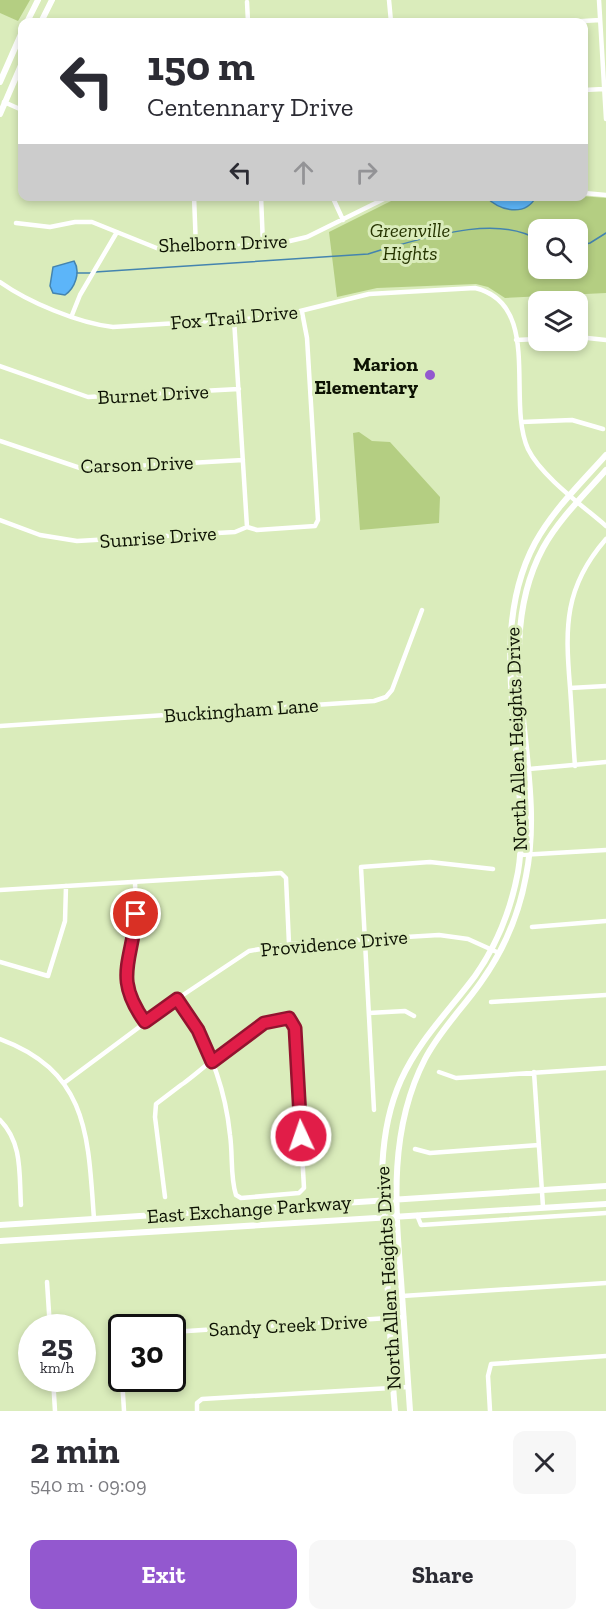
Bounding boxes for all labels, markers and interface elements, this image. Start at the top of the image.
text: 150 m [147,40,255,91]
icon: left [48,42,126,120]
text: Centennary Drive [147,91,353,123]
icon: left [224,156,257,189]
icon: ahead [287,156,320,189]
icon: right [350,156,383,189]
park label: Greenville Hights [370,218,450,265]
map controls [528,219,588,351]
button: search [528,219,588,279]
street label: Shelborn Drive [158,229,288,257]
button: layers [528,291,588,351]
street label: Fox Trail Drive [169,299,299,335]
place label: Marion Elementary [314,352,418,399]
marker: Marion Elementary [423,368,437,382]
street label: Burnet Drive [97,379,209,409]
street label: Carson Drive [80,450,194,478]
street label: Sunrise Drive [99,521,217,553]
street label: North Allen Heights Drive [500,627,532,851]
street label: Buckingham Lane [163,693,319,727]
pin [110,888,161,939]
icon: arrive [119,897,152,930]
street label: Providence Drive [259,925,409,961]
position arrow [269,1104,333,1168]
street label: North Allen Heights Drive [370,1166,406,1390]
street label: East Exchange Parkway [146,1190,353,1228]
street label: Sandy Creek Drive [208,1309,368,1341]
speed limit sign: 30 [108,1314,186,1392]
text: 25 [41,1328,73,1364]
text: km/h [40,1359,74,1377]
text: 2 min [30,1429,120,1472]
button: close [513,1431,576,1494]
text: 540 m · 09:09 [30,1473,147,1497]
button: Exit [30,1540,297,1609]
button: Share [309,1540,576,1609]

